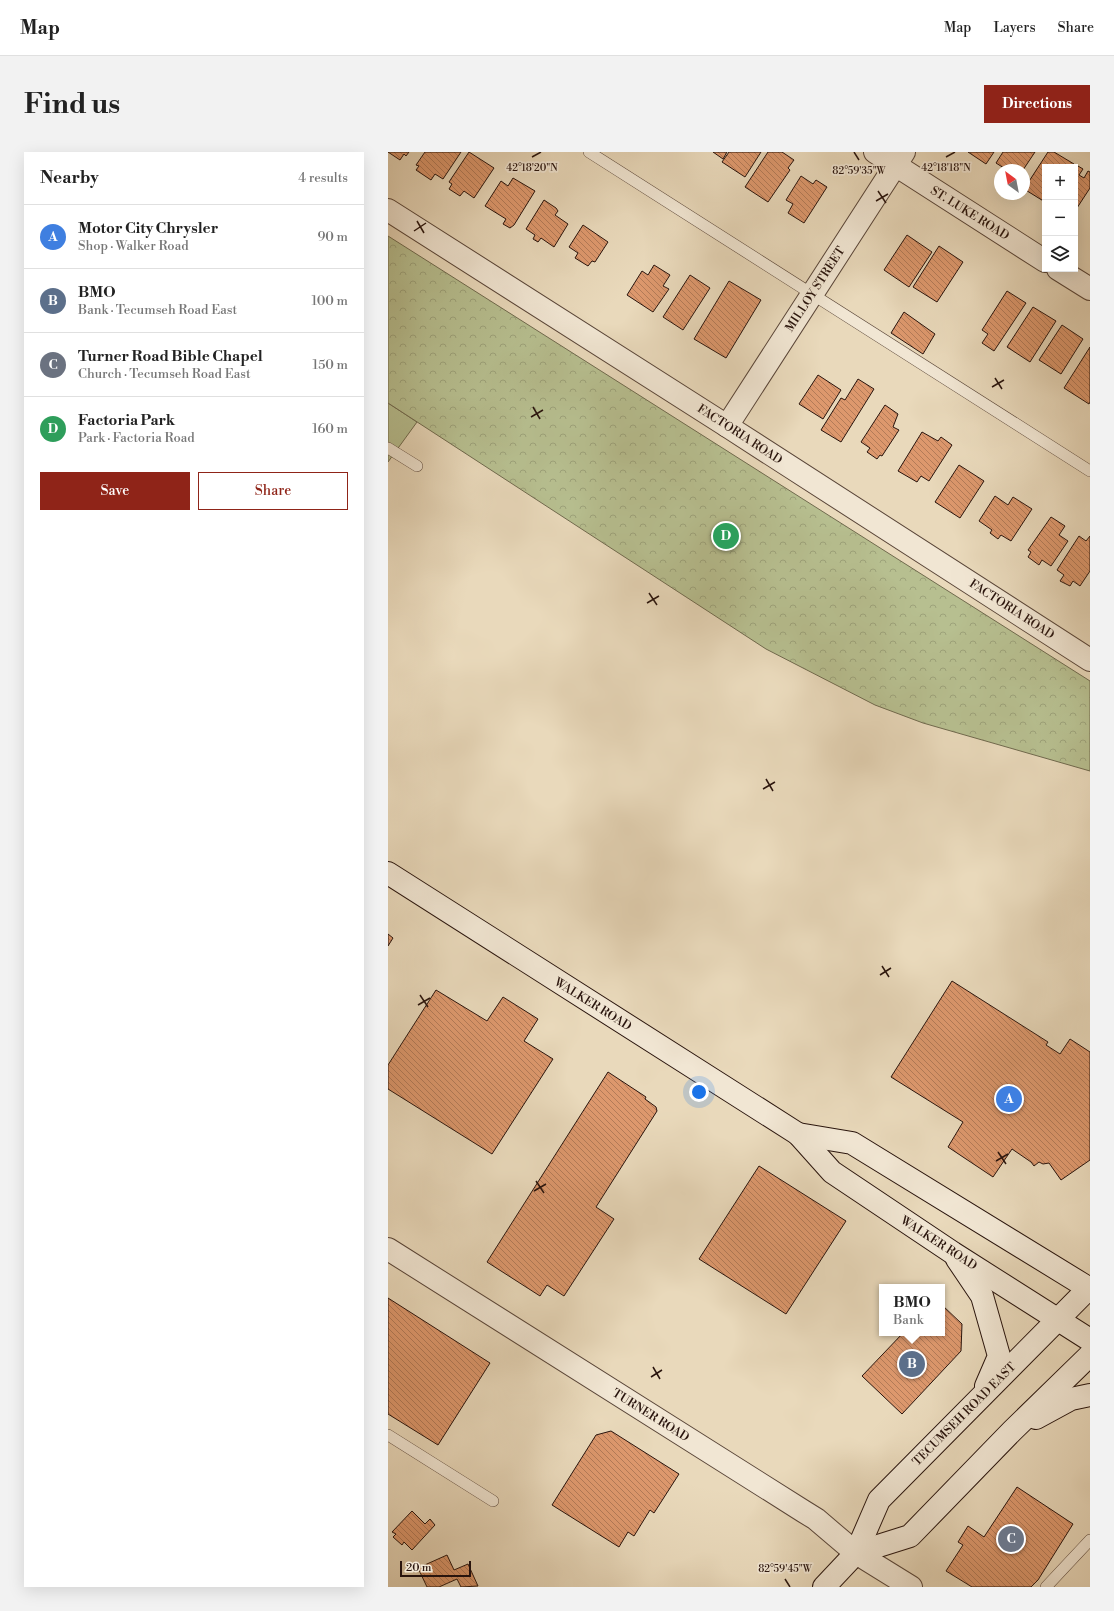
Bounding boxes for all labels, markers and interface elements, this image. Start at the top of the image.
text: Map [20,16,60,40]
text: Map [944,19,971,37]
text: Layers [993,19,1036,37]
text: Share [1058,19,1094,37]
button: Directions [984,85,1090,123]
text: Find us [24,87,120,122]
text: 42°18'20"N [506,162,558,174]
text: 42°18'18"N [921,162,971,174]
north arrow [994,164,1030,200]
map controls [1042,164,1078,272]
button: + [1042,164,1078,200]
text: 82°59'35"W [832,165,887,177]
text: Nearby [40,167,99,189]
text: 4 results [298,170,348,186]
street label: ST. LUKE ROAD [928,183,1012,244]
button: − [1042,200,1078,236]
text: Motor City Chrysler [78,219,218,238]
text: A [48,229,58,245]
text: 90 m [317,229,348,245]
button: layers [1042,236,1078,272]
text: Shop · Walker Road [78,238,189,254]
street label: MILLOY STREET [782,244,849,335]
text: BMO [78,283,116,302]
text: B [48,293,58,309]
text: 100 m [312,293,348,309]
text: Bank · Tecumseh Road East [78,302,237,318]
text: Turner Road Bible Chapel [78,347,263,366]
text: C [48,357,58,373]
text: 150 m [313,357,348,373]
text: Church · Tecumseh Road East [78,366,251,382]
street label: FACTORIA ROAD [694,401,785,468]
text: Factoria Park [78,411,175,430]
text: D [48,421,58,437]
text: 160 m [312,421,348,437]
text: Park · Factoria Road [78,430,195,446]
button: Save [40,472,190,510]
button: Share [198,472,348,510]
pin: D [713,521,739,551]
street label: FACTORIA ROAD [966,576,1057,643]
street label: WALKER ROAD [550,974,634,1034]
your location [689,1082,709,1102]
pin: A [996,1084,1022,1114]
street label: WALKER ROAD [897,1213,980,1274]
popup [879,1284,945,1336]
text: BMO [893,1293,931,1312]
text: Bank [893,1312,924,1328]
pin: B [899,1349,925,1379]
street label: TECUMSEH ROAD EAST [909,1359,1020,1469]
street label: TURNER ROAD [609,1386,692,1445]
pin: C [998,1524,1024,1554]
scale bar [400,1559,471,1578]
text: 20 m [406,1561,431,1575]
text: 82°59'45"W [758,1563,813,1575]

